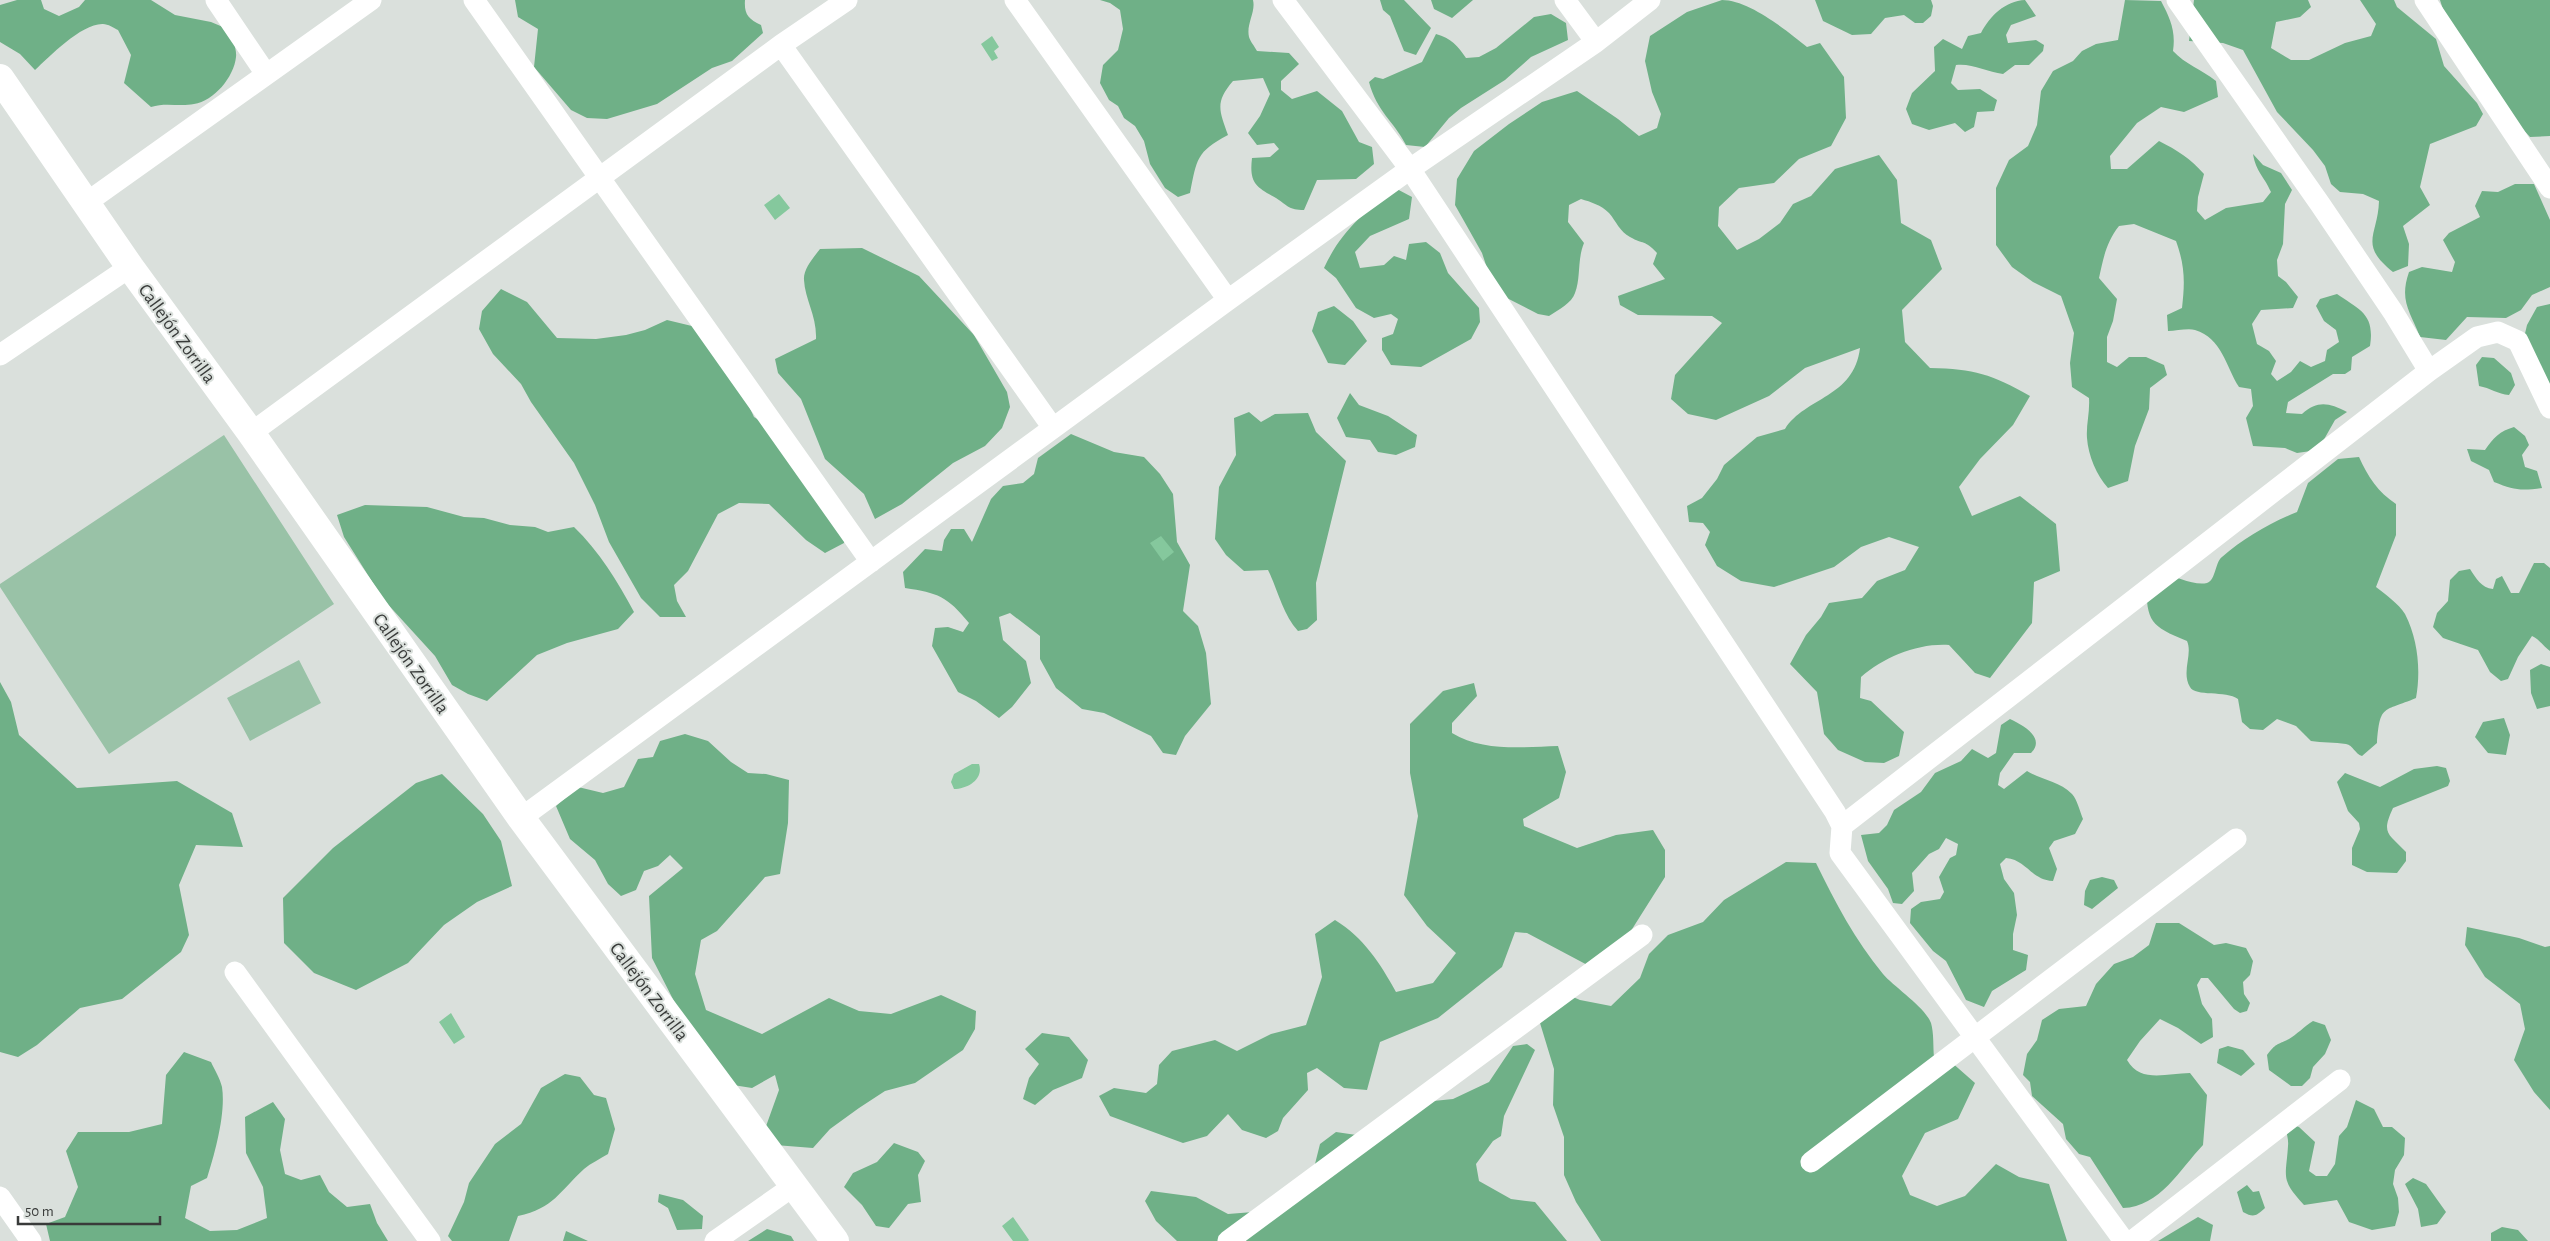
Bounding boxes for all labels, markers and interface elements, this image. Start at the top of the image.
street label: Callejón Zorrilla [135,281,219,387]
street label: Callejón Zorrilla [369,610,452,718]
street label: Callejón Zorrilla [606,939,692,1045]
scale bar [18,1194,160,1226]
text: 50 m [25,1204,54,1219]

